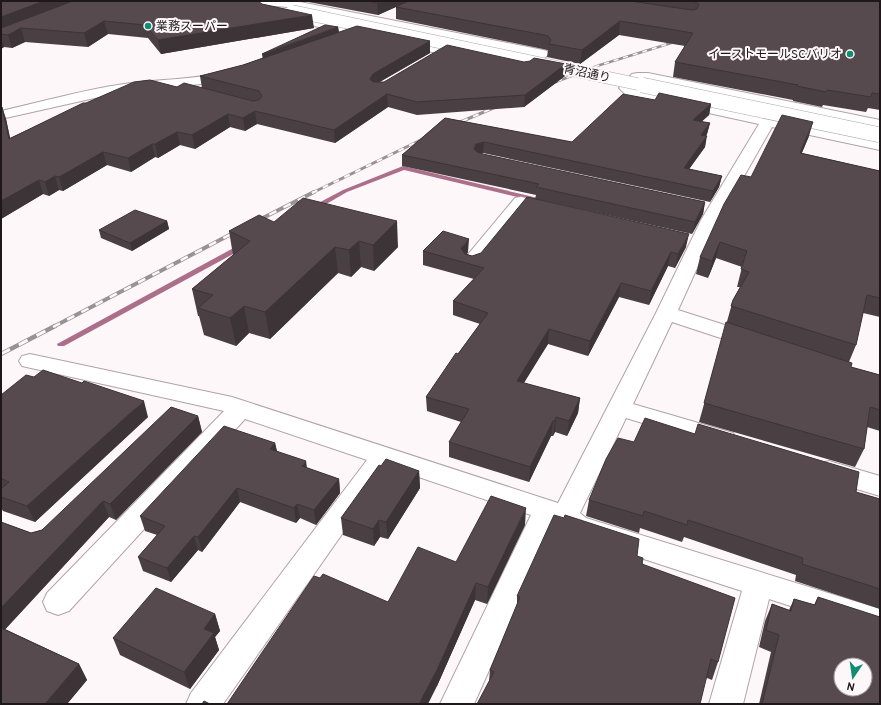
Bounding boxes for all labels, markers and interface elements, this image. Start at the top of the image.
place label: 業務スーパー [156,19,228,35]
marker: 業務スーパー [143,21,153,31]
place label: イーストモールSCバリオ [708,47,842,63]
marker: イーストモールSCバリオ [845,49,855,59]
street label: 青沼通り [562,61,612,87]
north arrow [833,657,873,697]
text: N [846,678,856,693]

